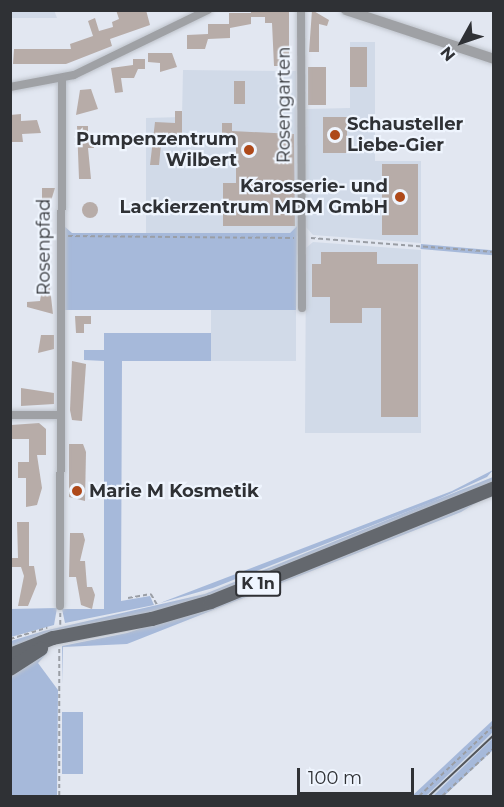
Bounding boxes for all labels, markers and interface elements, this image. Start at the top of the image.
north arrow [432,12,492,72]
text: N [436,43,459,65]
street label: Rosengarten [273,47,295,163]
place label: Schausteller Liebe-Gier [347,114,463,156]
marker: Schausteller Liebe-Gier [328,128,342,142]
place label: Pumpenzentrum Wilbert [76,129,237,172]
marker: Pumpenzentrum Wilbert [242,143,256,157]
place label: Karosserie- und Lackierzentrum MDM GmbH [120,176,388,219]
marker: Karosserie- und Lackierzentrum MDM GmbH [393,190,407,204]
street label: Rosenpfad [33,198,55,296]
place label: Marie M Kosmetik [89,480,259,502]
marker: Marie M Kosmetik [70,484,84,498]
road number: K 1n [234,571,282,597]
scale bar [300,756,417,794]
text: 100 m [308,767,362,789]

